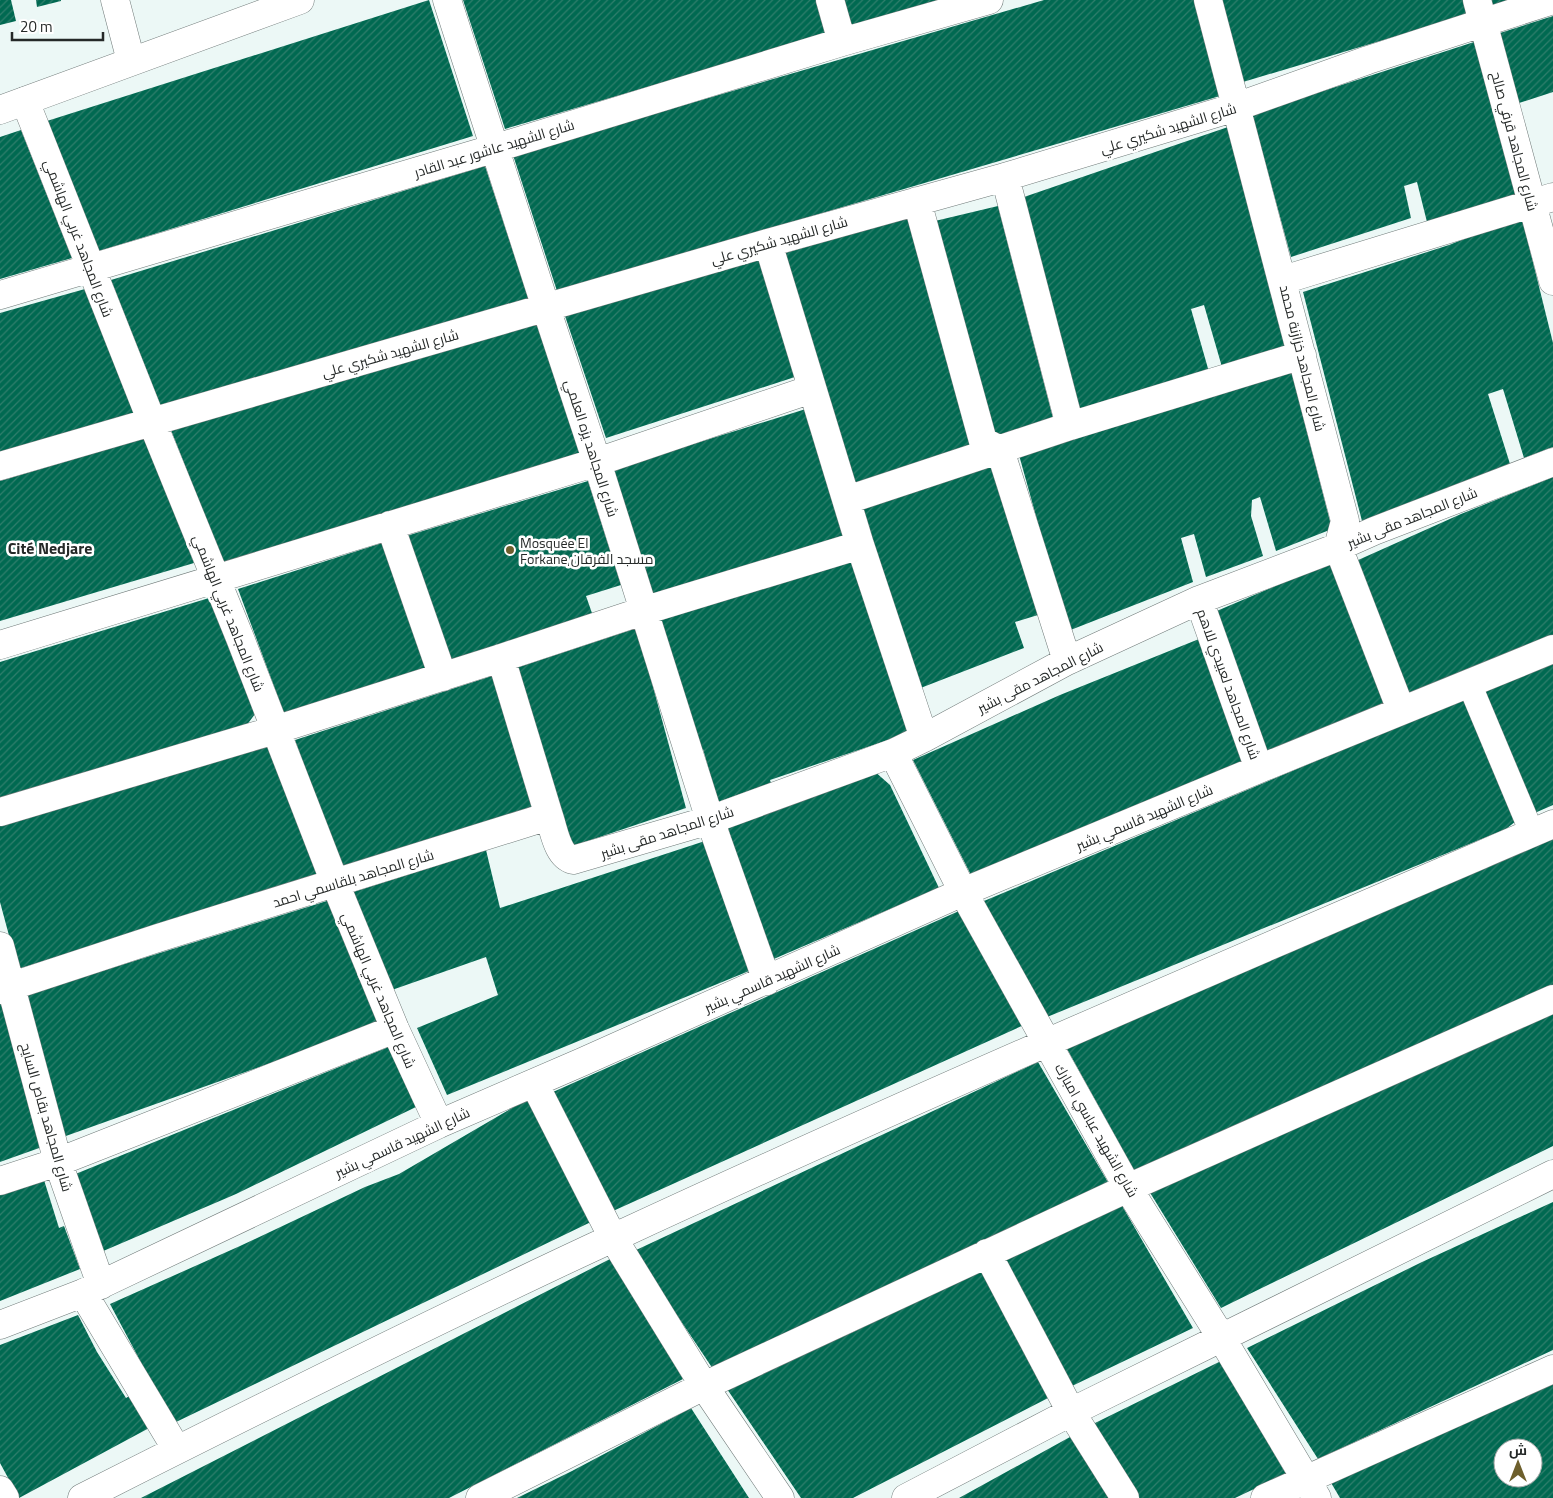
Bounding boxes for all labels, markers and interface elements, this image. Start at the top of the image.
scale bar [12,10,104,42]
text: 20 m [20,15,53,38]
street label: شارع المجاهد قرفي صالح [1484,69,1544,214]
street label: شارع الشهيد شكيري علي [1097,97,1239,161]
street label: شارع الشهيد عاشور عبد القادر [410,114,577,183]
street label: شارع المجاهد غربي الهاشمي [37,156,119,321]
street label: شارع الشهيد شكيري علي [708,210,850,272]
street label: شارع المجاهد خزازنة محمد [1275,283,1331,433]
street label: شارع الشهيد شكيري علي [319,323,461,385]
street label: شارع المجاهد يزه العلمي [558,377,624,520]
street label: شارع المجاهد مقى بشير [1343,481,1480,553]
street label: شارع المجاهد غربي الهاشمي [186,531,270,695]
place label: Mosquée El Forkane,مسجد الفرقان [520,532,654,569]
district label: Cité Nedjare [8,536,92,560]
marker: Mosquée El Forkane,مسجد الفرقان [504,544,516,556]
street label: شارع المجاهد لعبيدي للاهم [1190,606,1266,763]
street label: شارع المجاهد مقى بشير [972,636,1107,718]
street label: شارع الشهيد قاسمي بشير [1071,779,1217,858]
street label: شارع المجاهد مقى بشير [597,801,736,864]
street label: شارع المجاهد بلقاسمي احمد [270,843,437,914]
street label: شارع المجاهد غربي الهاشمي [335,909,421,1072]
street label: شارع الشهيد قاسمي بشير [700,939,844,1020]
street label: شارع المجاهد بقاص السايح [16,1040,78,1194]
street label: شارع الشهيد عباسي امبارك [1049,1059,1144,1201]
street label: شارع الشهيد قاسمي بشير [330,1101,474,1185]
north arrow [1493,1438,1543,1488]
text: ش [1509,1439,1527,1460]

